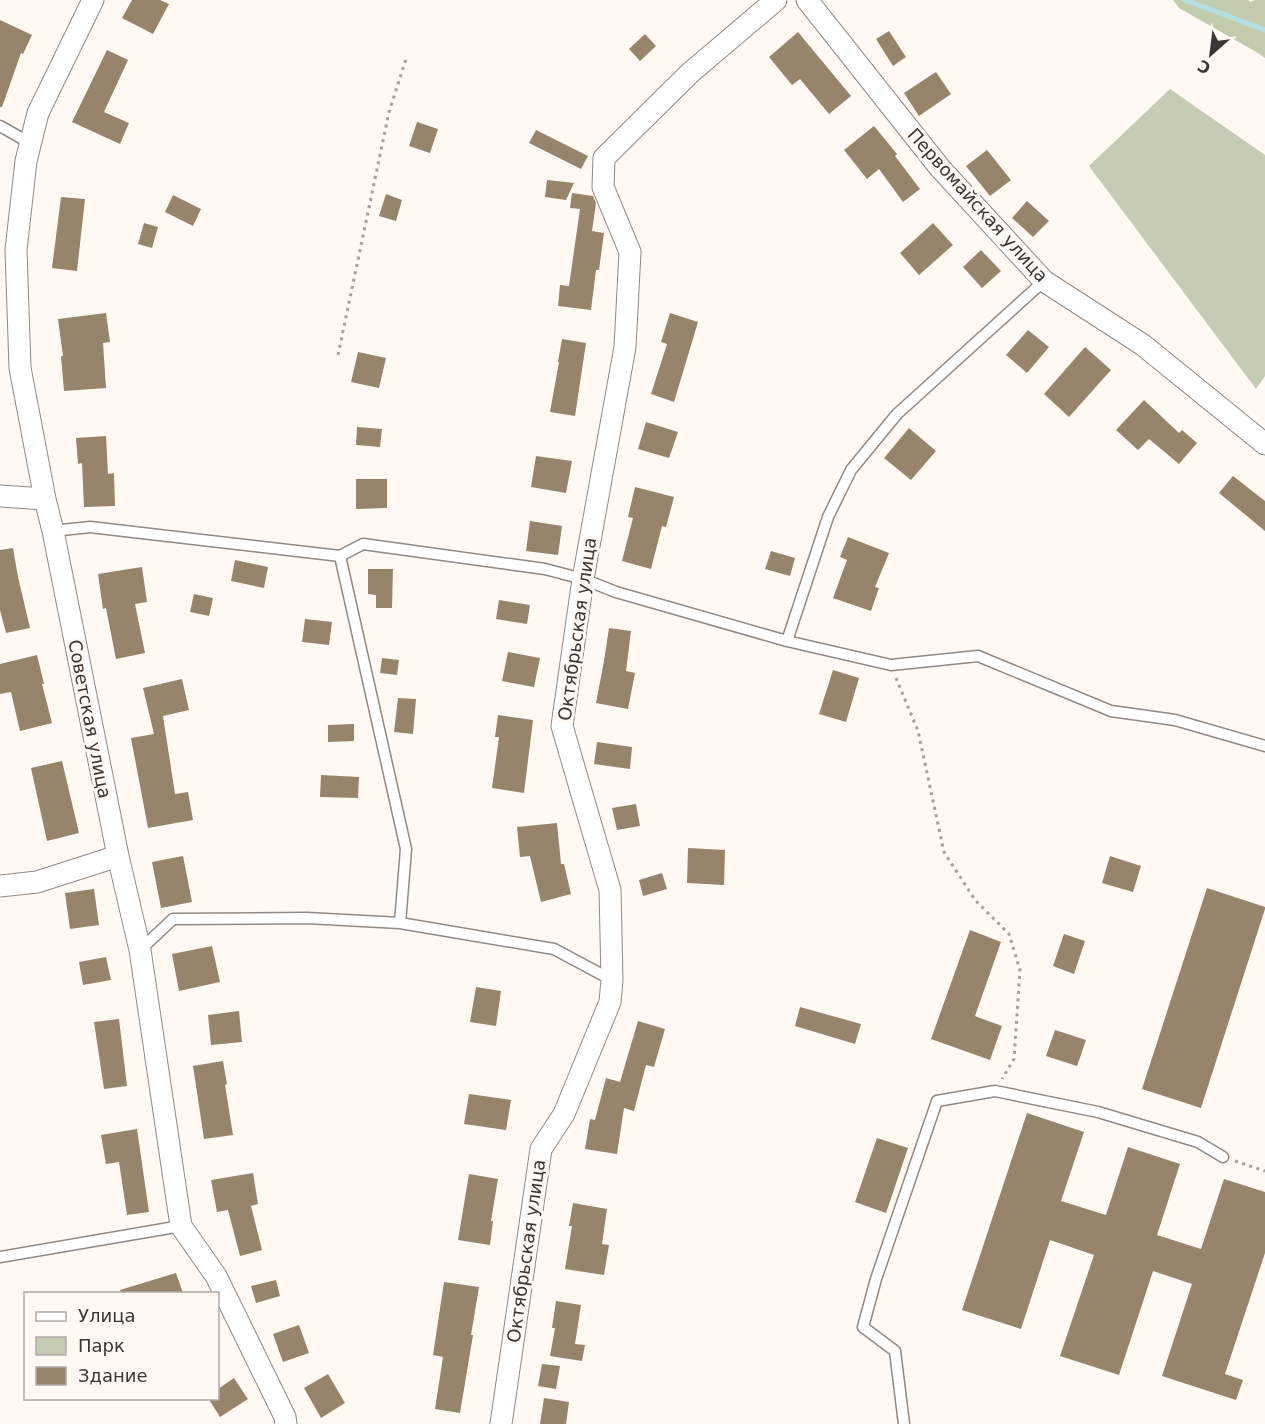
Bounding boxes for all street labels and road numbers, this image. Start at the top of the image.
street label: Первомайская улица [903,124,1053,286]
street label: Октябрьская улица [554,536,600,722]
street label: Советская улица [64,638,116,800]
street label: Октябрьская улица [503,1158,549,1344]

